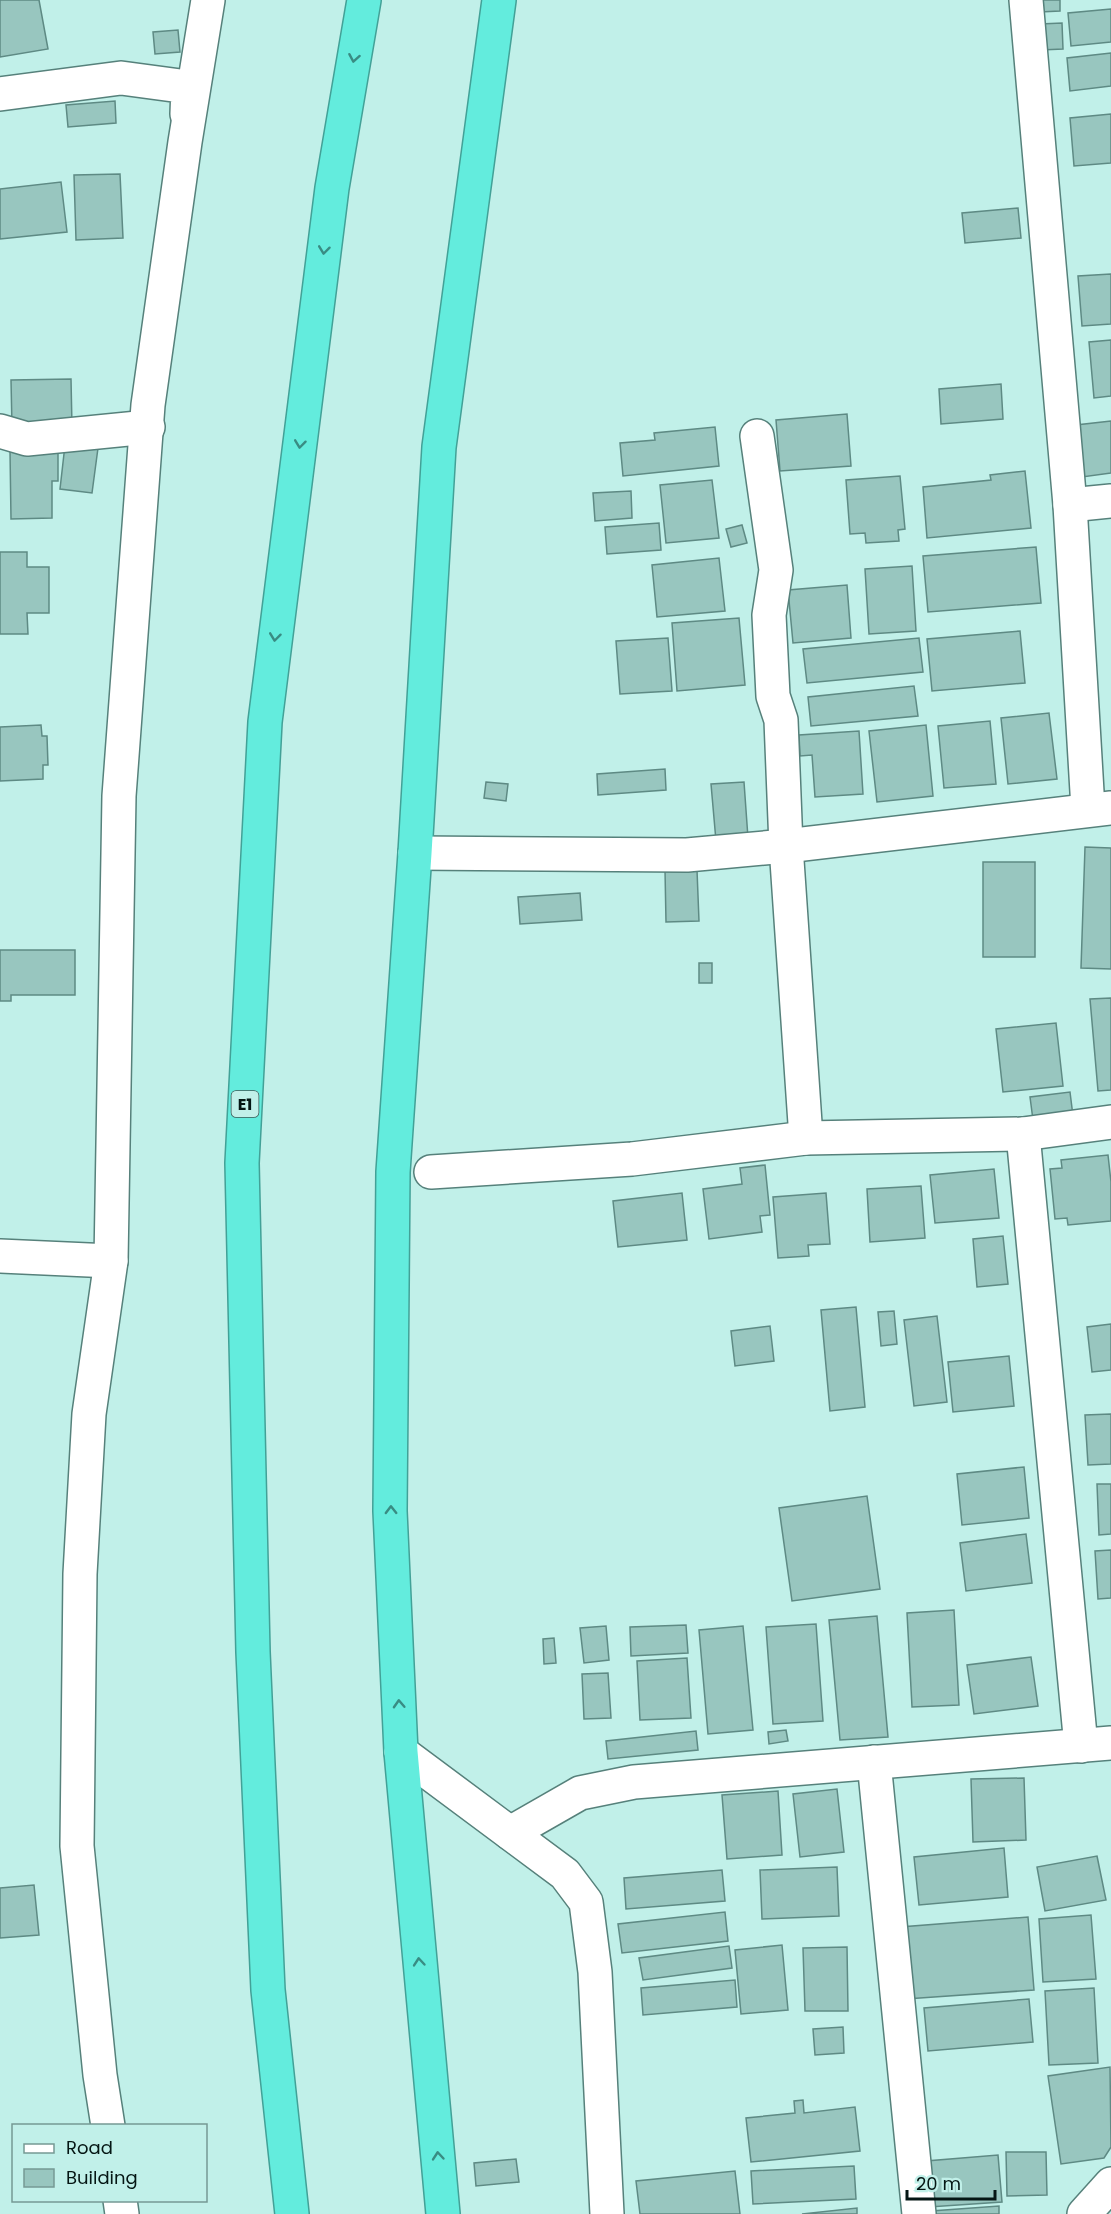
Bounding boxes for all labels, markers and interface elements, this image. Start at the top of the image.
one-way arrow [348,52,361,62]
one-way arrow [318,246,331,255]
one-way arrow [294,439,306,448]
one-way arrow [270,633,282,642]
road number: E1 [232,1091,258,1117]
one-way arrow [385,1505,397,1514]
one-way arrow [393,1700,406,1709]
one-way arrow [413,1957,426,1966]
legend [12,2124,207,2202]
text: Road [66,2135,113,2160]
one-way arrow [432,2151,445,2160]
scale bar [907,2163,996,2201]
text: Building [66,2165,138,2190]
text: 20 m [916,2171,961,2196]

